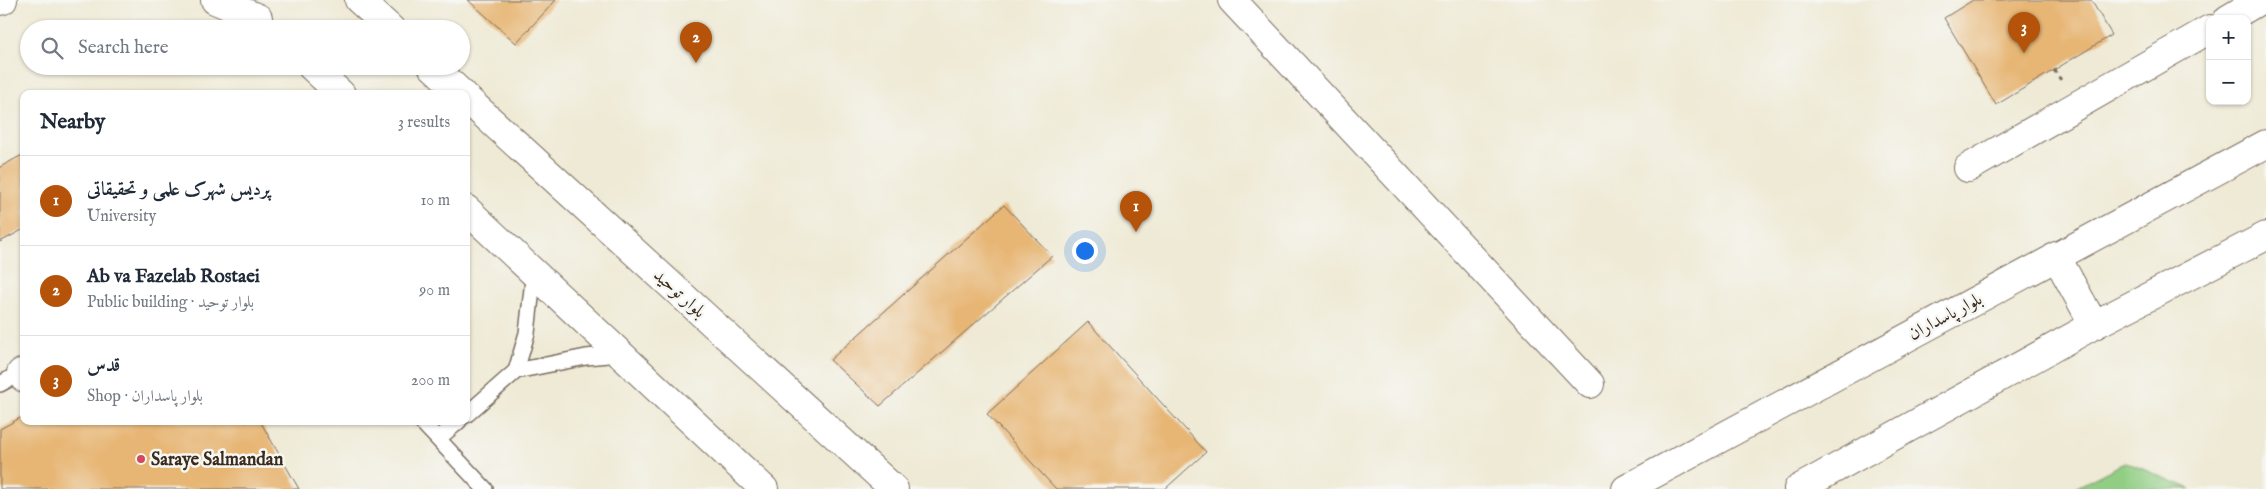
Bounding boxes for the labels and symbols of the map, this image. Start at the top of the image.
pin: 3 [2008,12,2040,53]
pin: 2 [680,22,712,63]
pin: 1 [1120,191,1152,232]
your location [1072,238,1098,264]
street label: بلوار توحید [648,264,710,324]
street label: بلوار پاسداران [1905,288,1987,346]
place label: Saraye Salmandan [151,449,284,472]
marker: Saraye Salmandan [135,453,147,465]

